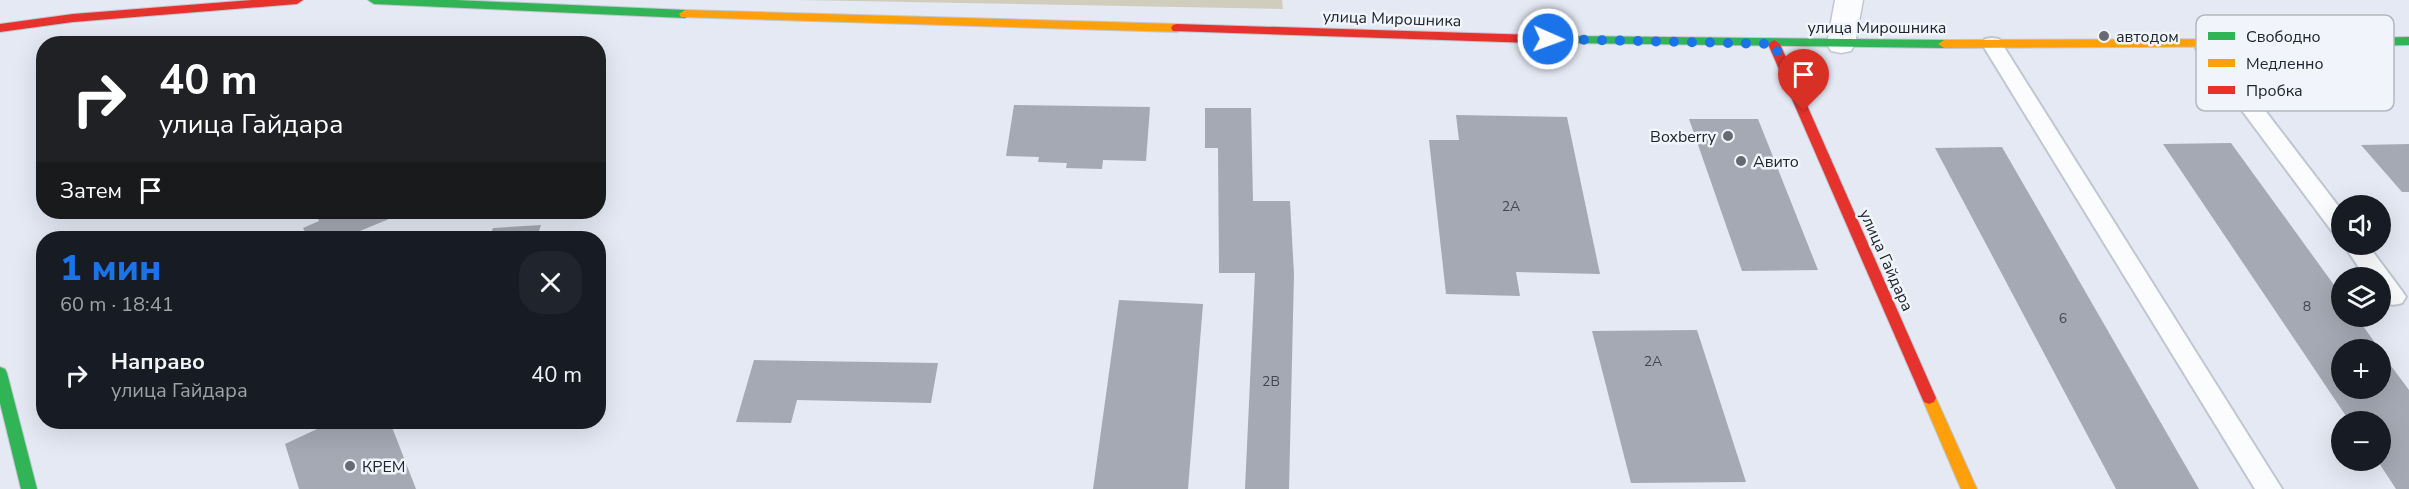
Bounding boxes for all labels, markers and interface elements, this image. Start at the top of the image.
street label: улица Мирошника [1322,6,1462,32]
position arrow [1516,7,1580,71]
legend [2196,15,2394,111]
street label: улица Мирошника [1808,17,1946,39]
place label: автодом [2116,26,2179,48]
text: Свободно [2246,26,2321,48]
marker: автодом [2097,29,2111,43]
pin [1778,49,1829,111]
text: 40 m [159,52,258,109]
text: Медленно [2246,53,2324,75]
icon: arrive [1787,58,1820,91]
icon: right [60,60,138,138]
text: Пробка [2246,80,2303,102]
text: улица Гайдара [159,106,344,143]
place label: Boxberry [1650,126,1717,148]
marker: Boxberry [1721,129,1735,143]
place label: Авито [1753,151,1799,173]
marker: Авито [1734,154,1748,168]
icon: arrive [134,174,167,207]
text: Затем [60,176,122,206]
map controls [2331,195,2391,471]
button: sound [2331,195,2391,255]
house number: 2А [1502,197,1520,216]
street label: улица Гайдара [1854,206,1918,315]
text: 1 мин [60,244,161,293]
button: close [519,251,582,314]
button: layers [2331,267,2391,327]
text: 60 m · 18:41 [60,291,174,318]
house number: 8 [2303,297,2311,316]
house number: 6 [2059,309,2067,328]
button: + [2331,339,2391,399]
text: Направо [111,347,205,377]
house number: 2А [1644,352,1662,371]
icon: right [60,359,93,392]
text: 40 m [531,360,582,390]
house number: 2В [1262,372,1280,391]
text: улица Гайдара [111,377,248,404]
button: − [2331,411,2391,471]
place label: КРЕМ [362,456,405,478]
marker: КРЕМ [343,459,357,473]

